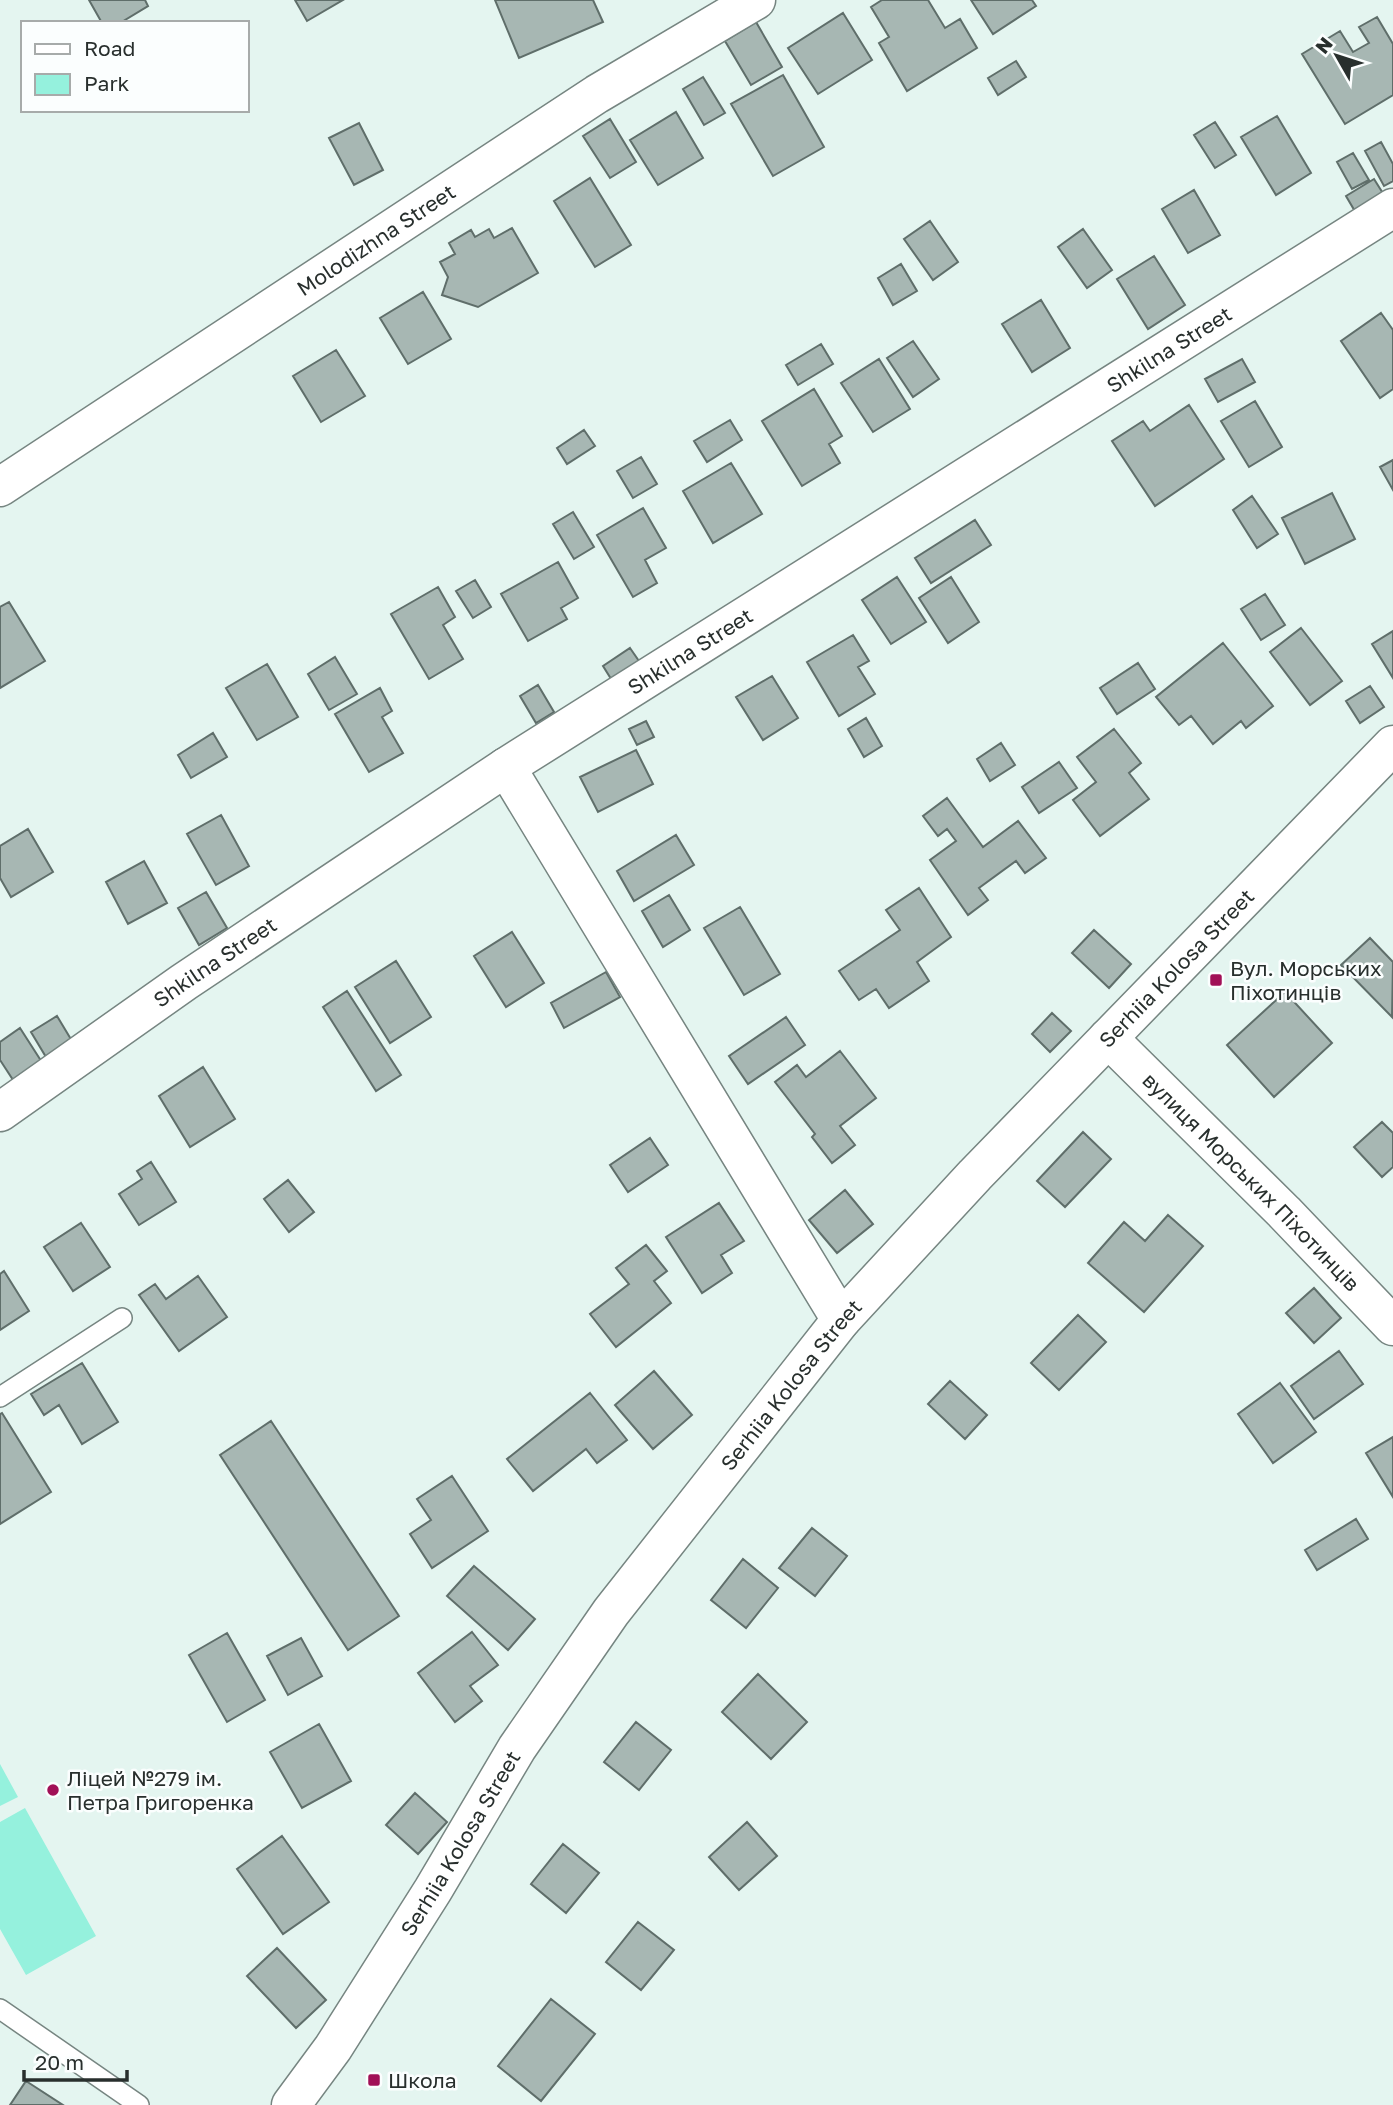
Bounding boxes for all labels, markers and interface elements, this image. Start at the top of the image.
legend [21,21,248,112]
north arrow [1302,21,1372,91]
text: N [1310,32,1337,58]
text: Road [84,35,135,61]
text: Park [84,70,130,96]
street label: Molodizhna Street [292,178,460,301]
street label: Shkilna Street [1102,300,1236,398]
street label: Shkilna Street [623,602,757,700]
street label: Serhiia Kolosa Street [1093,883,1259,1053]
street label: Shkilna Street [148,911,281,1013]
place label: Вул. Морських Піхотинців [1230,955,1382,1005]
marker: Вул. Морських Піхотинців [1208,972,1224,988]
street label: вулиця Морських Піхотинців [1137,1067,1365,1296]
street label: Serhiia Kolosa Street [715,1294,867,1475]
street label: Serhiia Kolosa Street [394,1746,526,1940]
place label: Ліцей №279 ім. Петра Григоренка [67,1765,254,1815]
marker: Ліцей №279 ім. Петра Григоренка [45,1782,61,1798]
scale bar [24,2038,128,2082]
text: 20 m [35,2049,84,2075]
place label: Школа [388,2067,457,2093]
marker: Школа [366,2072,382,2088]

